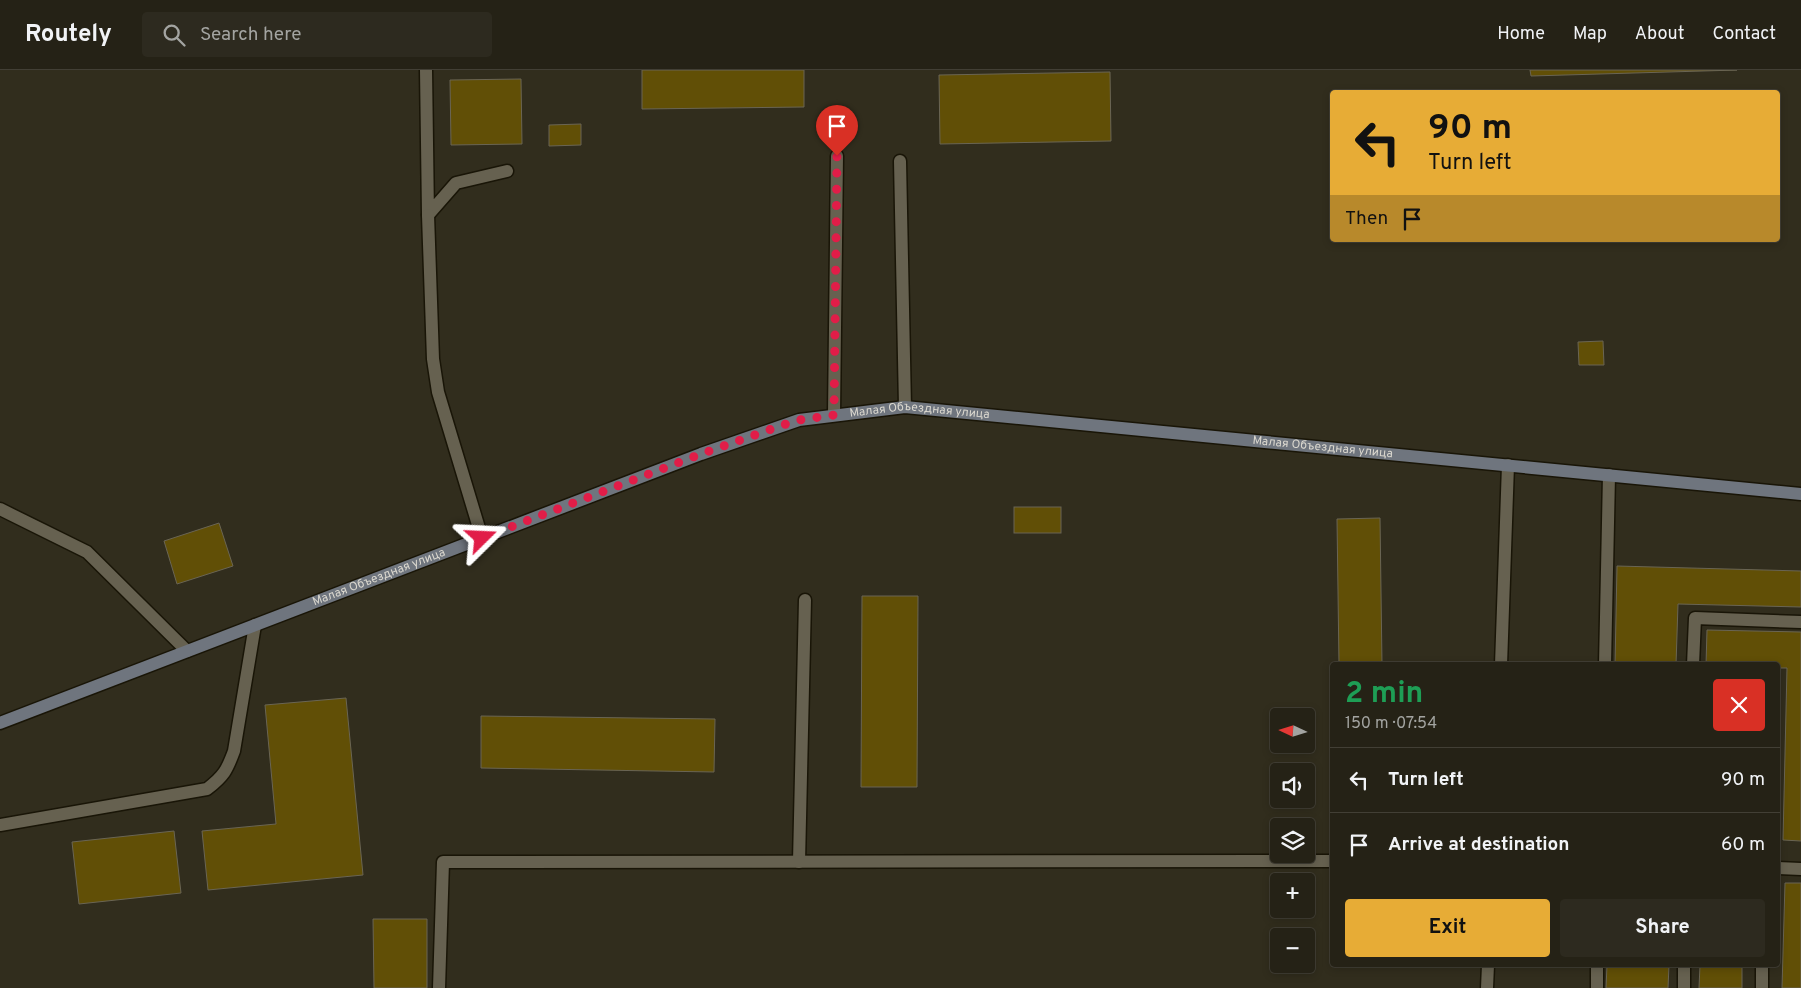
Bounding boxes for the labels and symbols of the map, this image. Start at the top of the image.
pin [816,105,858,156]
street label: Малая Объездная улица [849,399,990,423]
street label: Малая Объездная улица [1252,433,1394,462]
position arrow [455,511,507,563]
street label: Малая Объездная улица [310,545,448,610]
north arrow [1270,708,1315,752]

